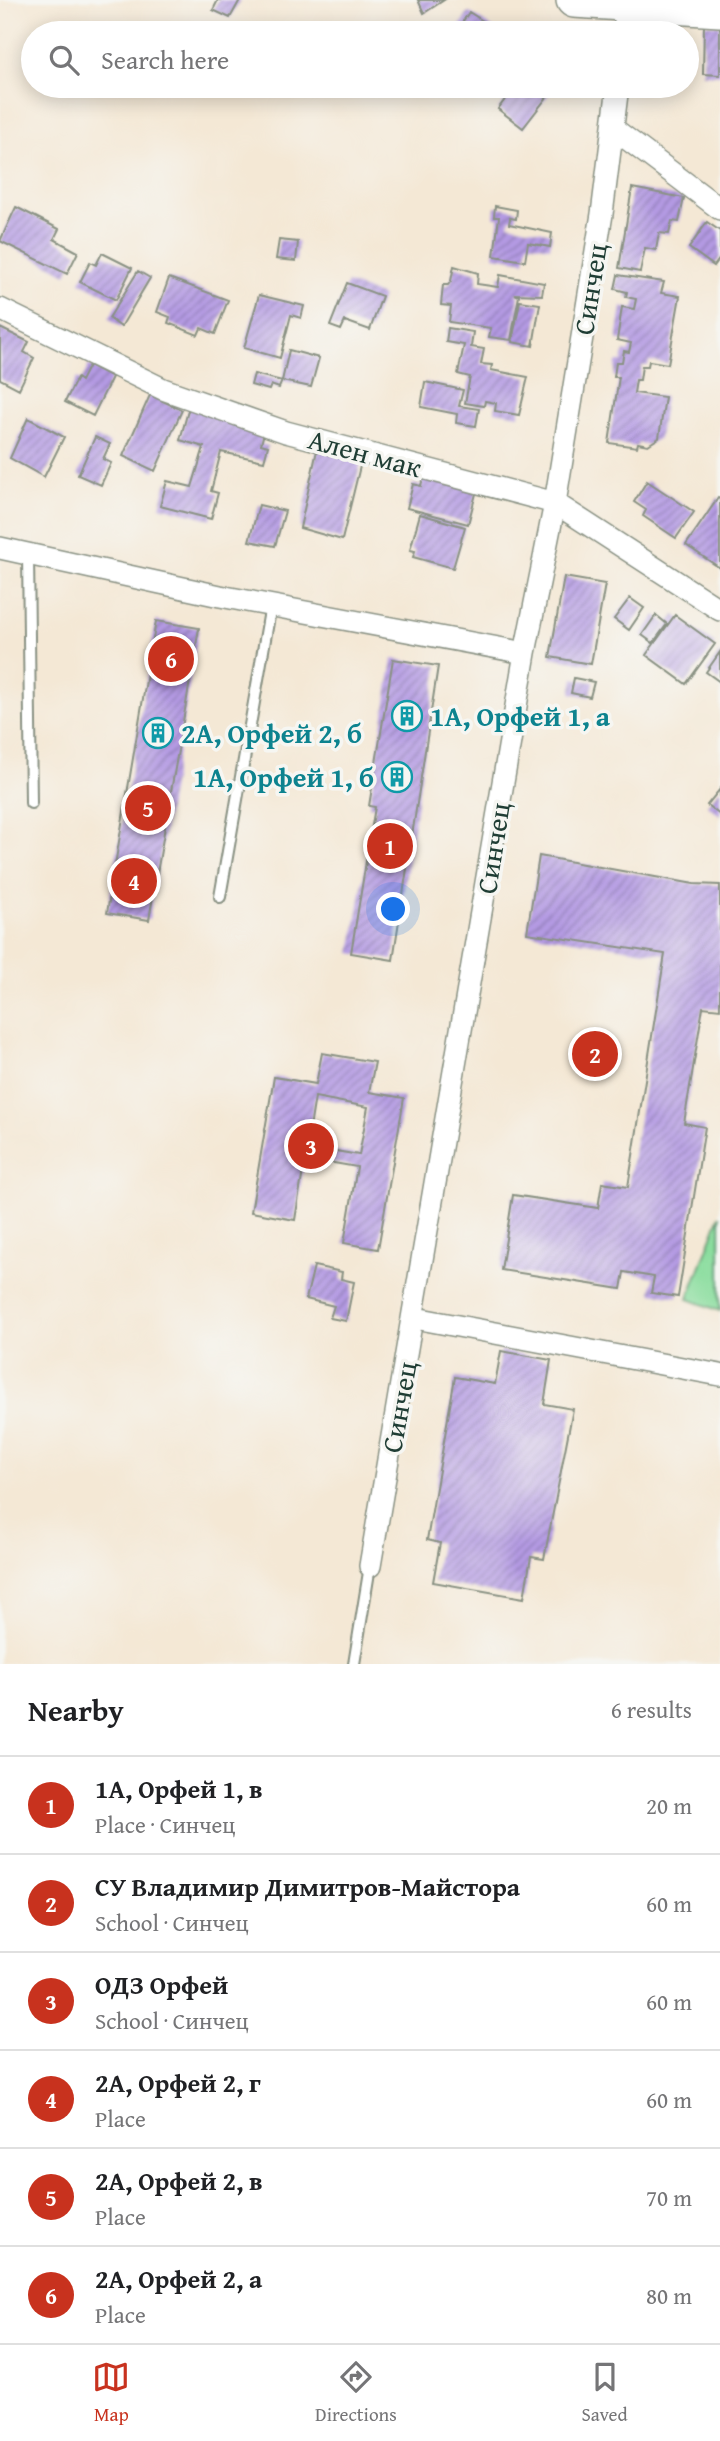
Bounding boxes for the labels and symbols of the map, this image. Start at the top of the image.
street label: Синчец [562,240,617,338]
street label: Ален мак [304,418,427,487]
pin: 6 [148,633,194,685]
place label: 1А, Орфей 1, а [430,695,611,736]
building icon: 1А, Орфей 1, а [390,699,424,733]
place label: 2А, Орфей 2, б [181,712,362,753]
building icon: 2А, Орфей 2, б [141,716,175,750]
place label: 1А, Орфей 1, б [193,756,374,797]
building icon: 1А, Орфей 1, б [380,760,414,794]
pin: 5 [125,782,171,834]
street label: Синчец [465,799,520,897]
pin: 1 [367,820,413,872]
pin: 4 [111,855,157,907]
your location [376,892,410,926]
pin: 2 [572,1028,618,1080]
pin: 3 [288,1120,334,1172]
street label: Синчец [370,1358,427,1456]

